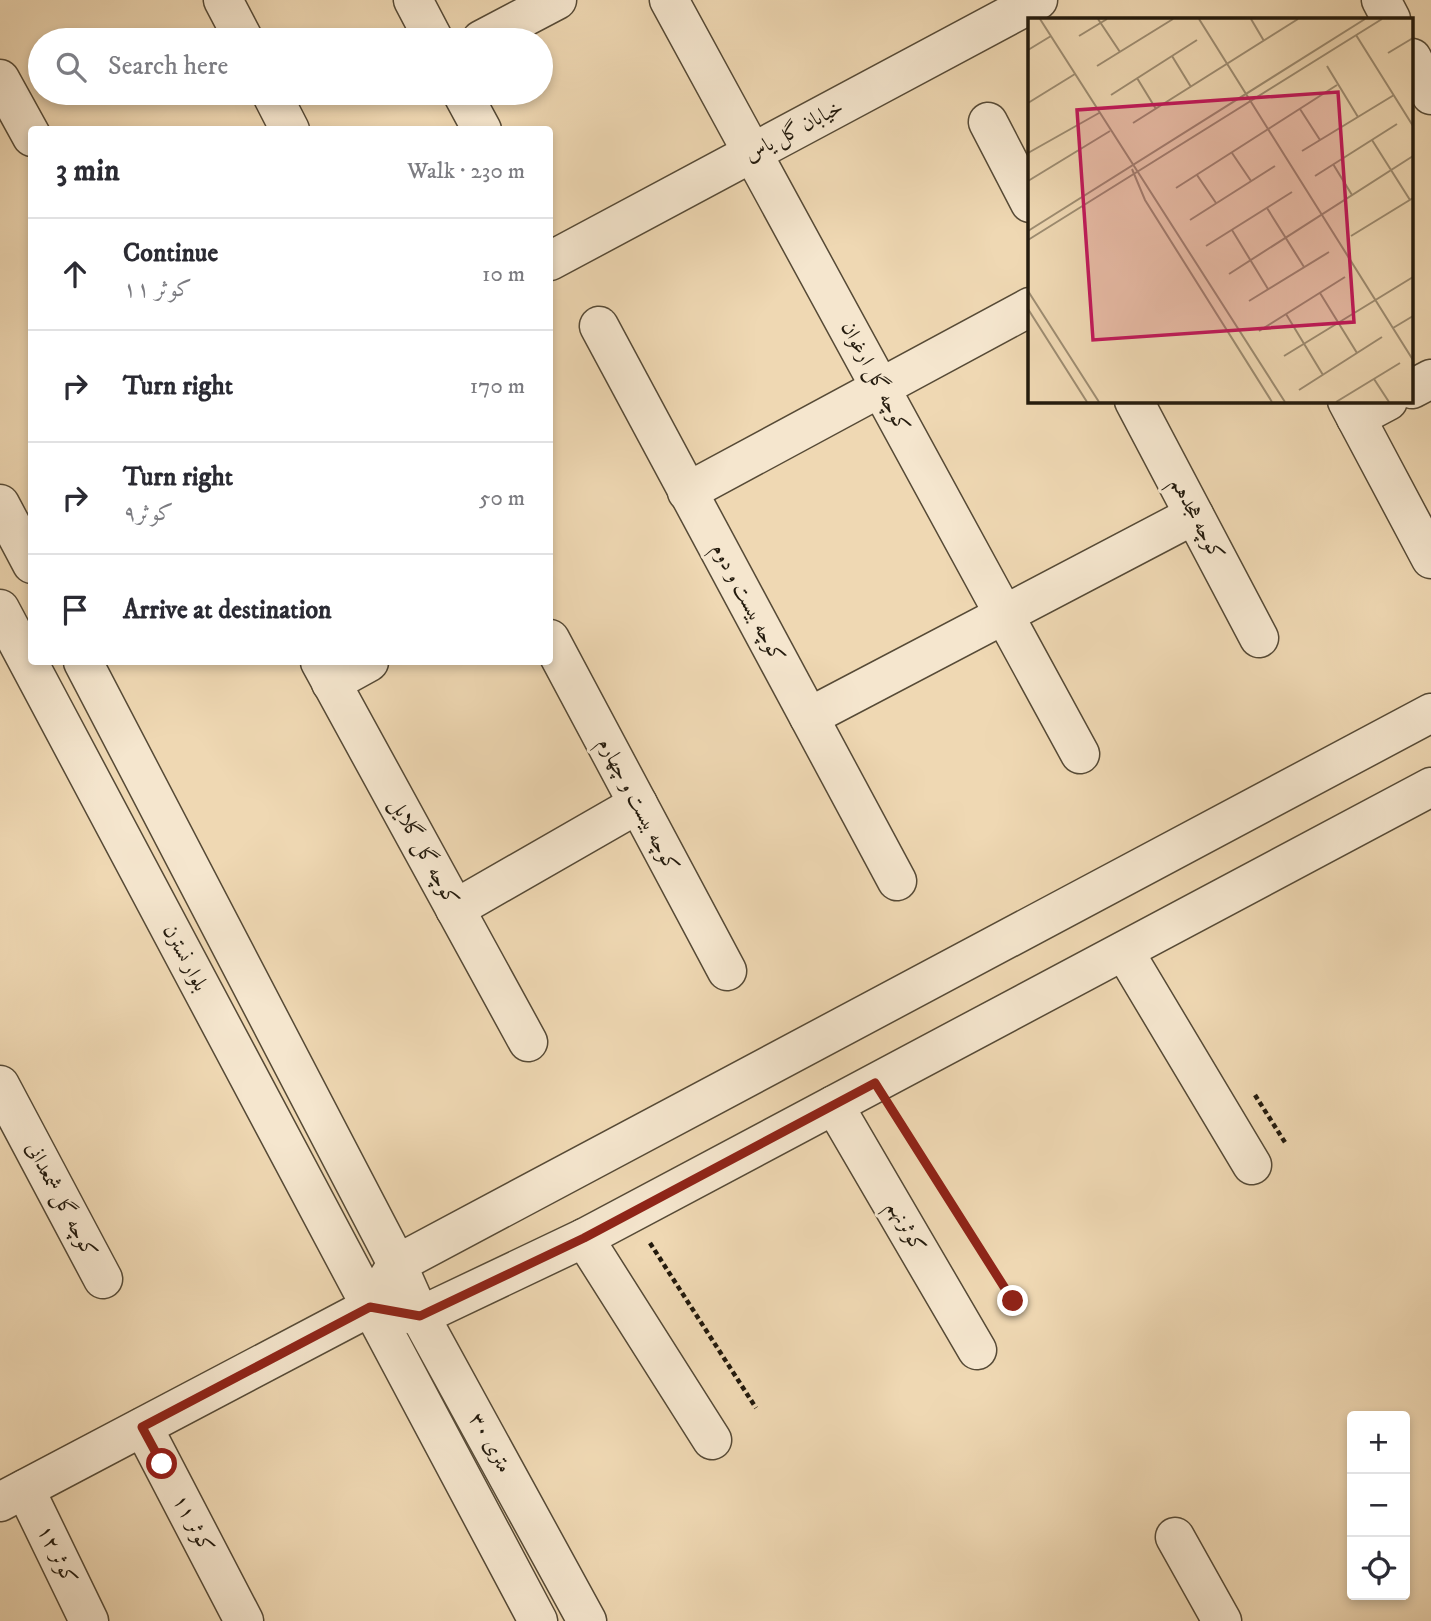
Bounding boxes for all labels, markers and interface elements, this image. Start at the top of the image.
inset map [1028,18,1414,402]
search box [28,28,553,105]
icon: search [52,48,90,86]
text: Search here [108,50,228,83]
street label: خیابان گل یاس [740,93,848,169]
text: 3 min [56,153,120,190]
text: Walk · 230 m [407,157,525,186]
text: Continue [123,237,218,270]
icon: ahead [56,255,94,293]
text: 10 m [482,260,525,289]
text: کوثر ۱۱ [123,275,192,304]
street label: کوچه گل ارغوان [834,316,916,438]
icon: right [56,367,94,405]
text: Turn right [123,370,233,403]
text: 170 m [470,372,525,401]
text: Turn right [123,461,233,494]
street label: کوچه هجدهم [1159,473,1230,568]
icon: right [56,479,94,517]
text: 50 m [479,484,525,513]
text: کوثر۹ [123,499,173,528]
street label: کوچه بیست و دوم [702,539,790,669]
icon: arrive [56,591,94,629]
text: Arrive at destination [123,594,332,627]
street label: کوچه بیست و چهارم [588,733,684,879]
street label: کوچه گل گلایل [383,793,465,911]
street label: بلوار نسترن [157,920,213,996]
street label: کوچه گل شمعدانی [19,1137,103,1263]
street label: کوثرنهم [876,1196,931,1261]
route end [997,1285,1028,1316]
street label: ۳۰ متری [463,1408,517,1478]
map controls [1347,1411,1410,1600]
button: + [1347,1411,1410,1474]
route start [146,1448,177,1479]
button: − [1347,1474,1410,1537]
street label: کوثر ۱۱ [167,1490,219,1558]
street label: کوثر ۱۲ [32,1521,82,1589]
button: locate [1347,1537,1410,1600]

